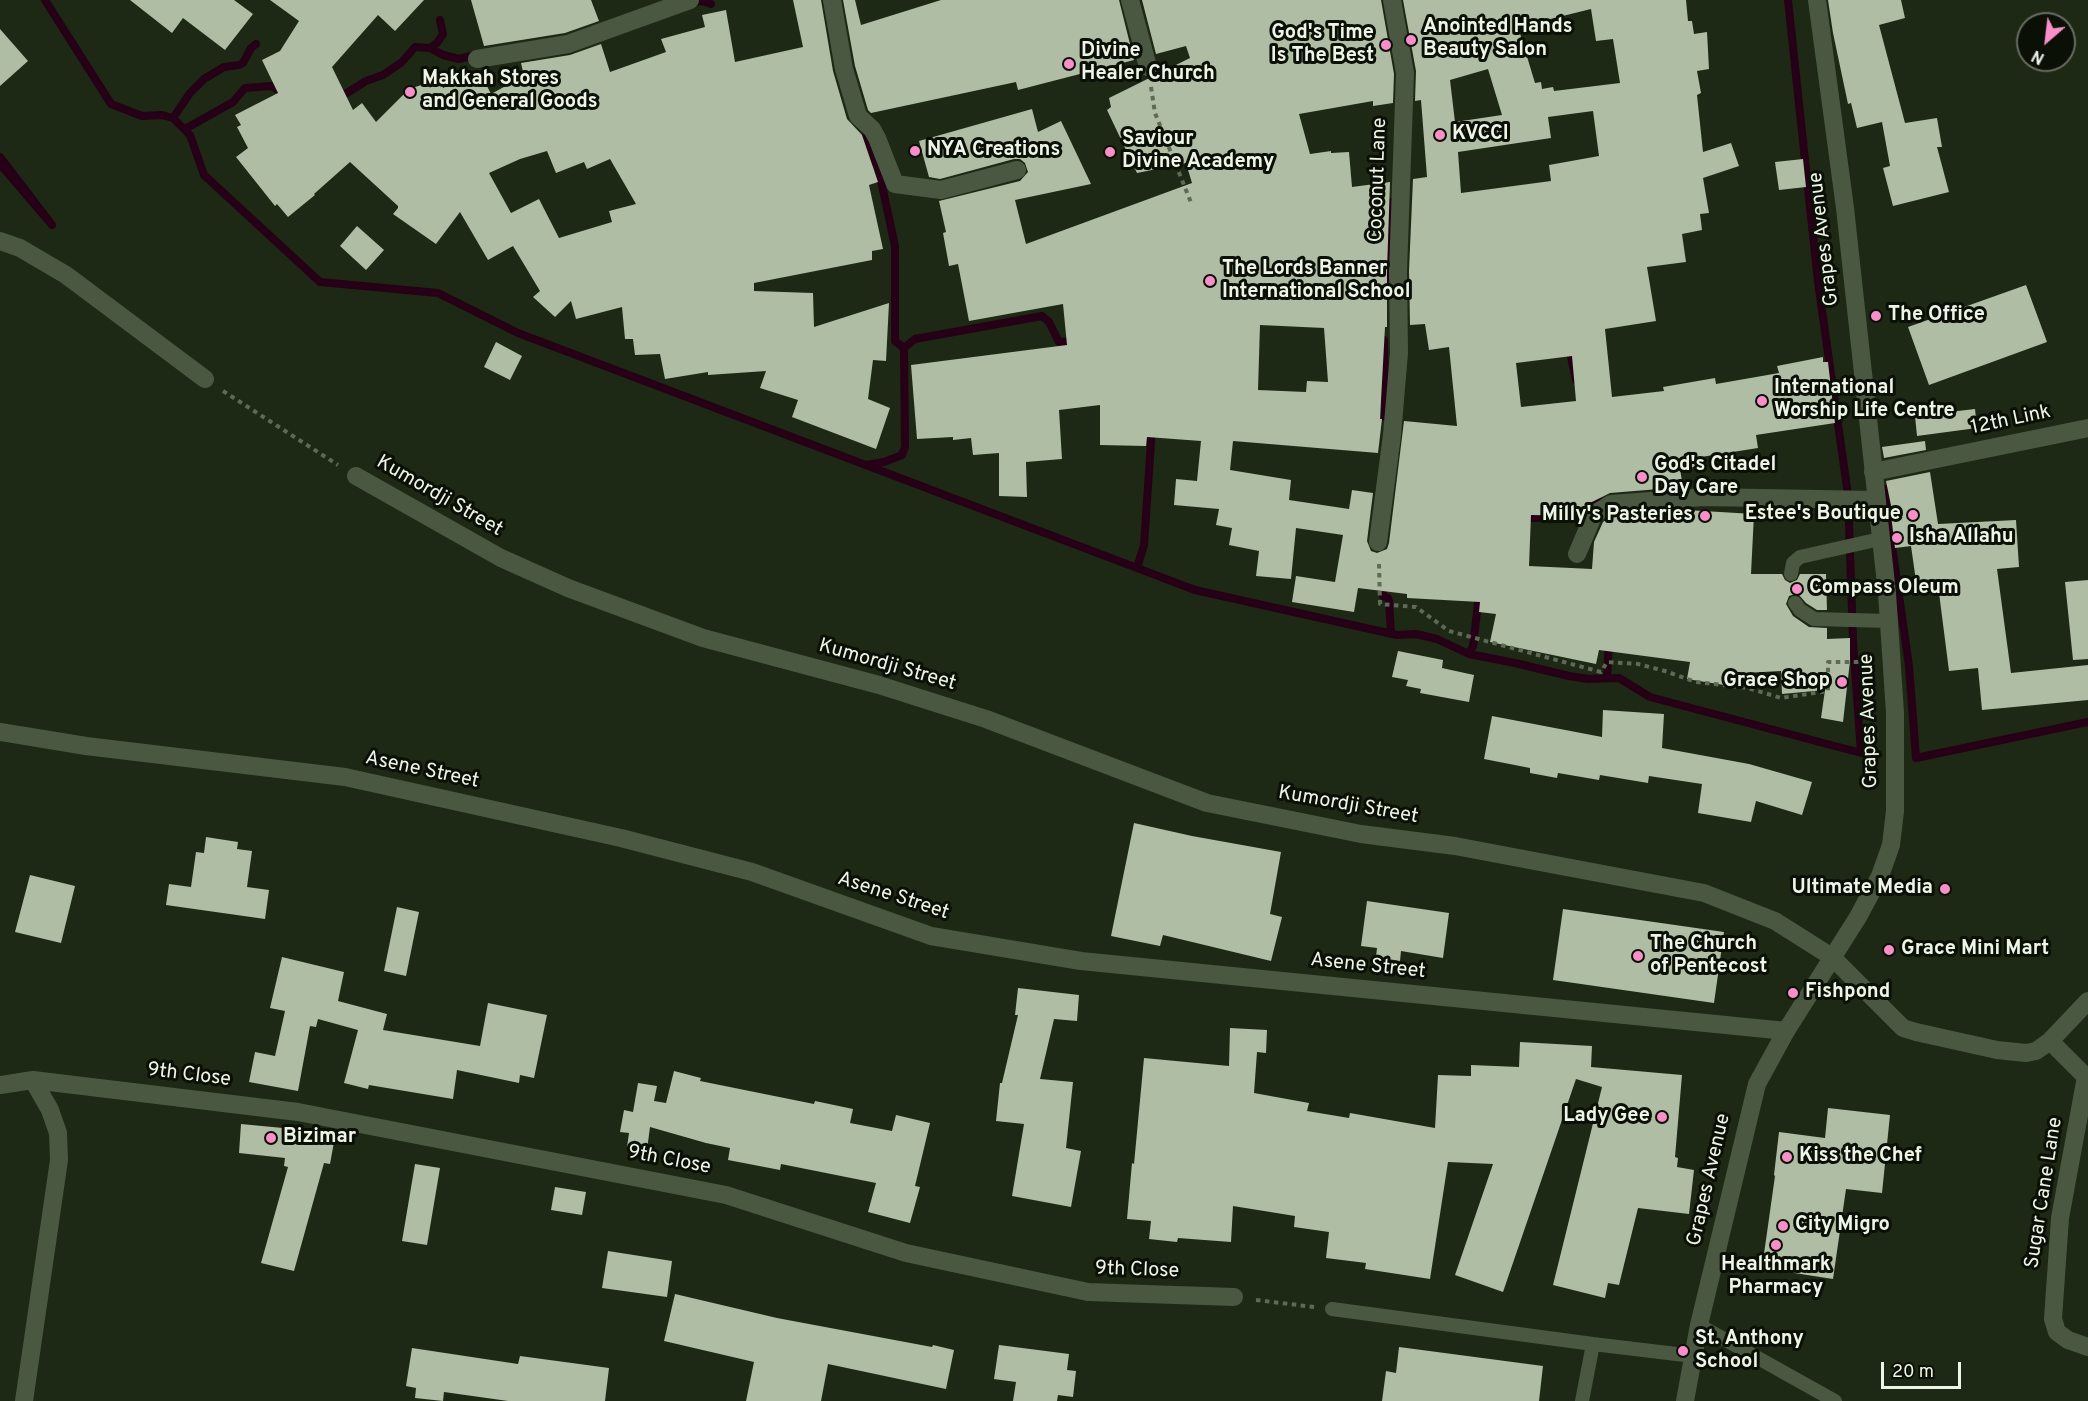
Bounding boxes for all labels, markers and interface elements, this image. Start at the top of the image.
north arrow [2016,12,2076,72]
place label: Anointed Hands Beauty Salon [1423,16,1573,63]
place label: God's Time Is The Best [1271,22,1374,69]
marker: Anointed Hands Beauty Salon [1404,33,1418,47]
marker: God's Time Is The Best [1379,38,1393,52]
place label: Divine Healer Church [1081,40,1215,87]
text: N [2029,45,2048,68]
marker: Divine Healer Church [1062,57,1076,71]
place label: Makkah Stores and General Goods [422,68,598,115]
marker: Makkah Stores and General Goods [403,85,417,99]
street label: Coconut Lane [1365,117,1393,243]
place label: KVCCI [1452,123,1509,147]
place label: Saviour Divine Academy [1122,128,1274,175]
marker: KVCCI [1433,128,1447,142]
place label: NYA Creations [927,139,1060,163]
marker: NYA Creations [908,144,922,158]
marker: Saviour Divine Academy [1103,145,1117,159]
street label: Grapes Avenue [1805,171,1845,307]
place label: The Lords Banner International School [1222,258,1411,305]
marker: The Lords Banner International School [1203,274,1217,288]
place label: The Office [1888,304,1985,328]
marker: The Office [1869,309,1883,323]
place label: International Worship Life Centre [1774,377,1955,424]
marker: International Worship Life Centre [1755,394,1769,408]
street label: 12th Link [1969,401,2053,441]
street label: Kumordji Street [372,451,506,543]
place label: God's Citadel Day Care [1654,454,1776,501]
marker: God's Citadel Day Care [1635,470,1649,484]
place label: Estee's Boutique [1745,503,1901,527]
place label: Milly's Pasteries [1542,504,1693,528]
marker: Estee's Boutique [1906,508,1920,522]
marker: Milly's Pasteries [1698,509,1712,523]
place label: Isha Allahu [1909,526,2014,550]
marker: Isha Allahu [1890,531,1904,545]
place label: Compass Oleum [1809,577,1959,601]
marker: Compass Oleum [1790,582,1804,596]
street label: Kumordji Street [816,635,958,697]
street label: Grapes Avenue [1856,653,1884,789]
place label: Grace Shop [1723,670,1830,694]
marker: Grace Shop [1835,675,1849,689]
street label: Asene Street [363,747,481,795]
street label: Kumordji Street [1276,782,1420,830]
street label: Asene Street [834,868,952,926]
place label: Ultimate Media [1792,877,1933,901]
marker: Ultimate Media [1938,882,1952,896]
place label: The Church of Pentecost [1650,933,1767,980]
place label: Grace Mini Mart [1901,938,2049,962]
marker: Grace Mini Mart [1882,943,1896,957]
street label: Asene Street [1309,949,1427,985]
marker: The Church of Pentecost [1631,949,1645,963]
place label: Fishpond [1805,981,1890,1005]
marker: Fishpond [1786,986,1800,1000]
street label: 9th Close [146,1059,232,1093]
place label: Lady Gee [1563,1105,1650,1129]
marker: Lady Gee [1655,1110,1669,1124]
street label: Grapes Avenue [1683,1112,1737,1248]
street label: Sugar Cane Lane [2021,1116,2069,1270]
place label: Bizimar [283,1126,356,1150]
marker: Bizimar [264,1131,278,1145]
street label: 9th Close [625,1141,713,1181]
place label: Kiss the Chef [1799,1145,1922,1169]
marker: Kiss the Chef [1780,1150,1794,1164]
place label: City Migro [1795,1214,1890,1238]
marker: City Migro [1776,1219,1790,1233]
marker: Healthmark Pharmacy [1769,1238,1783,1252]
place label: Healthmark Pharmacy [1721,1254,1831,1301]
street label: 9th Close [1095,1258,1179,1284]
place label: St. Anthony School [1695,1328,1804,1375]
marker: St. Anthony School [1676,1344,1690,1358]
scale bar [1884,1350,1964,1388]
text: 20 m [1892,1361,1934,1384]

